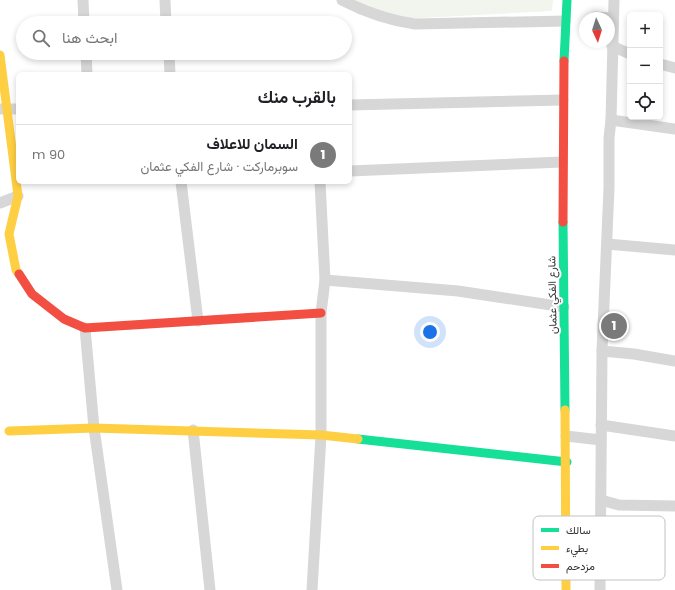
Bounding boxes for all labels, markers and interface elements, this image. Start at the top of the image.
north arrow [579,12,615,48]
map controls [627,12,663,120]
button: + [627,12,663,48]
search box [16,16,352,60]
icon: search [30,27,52,49]
text: ابحث هنا [62,27,117,48]
button: − [627,48,663,84]
button: locate [627,84,663,120]
text: بالقرب منك [258,85,336,109]
text: السمان للاعلاف [206,133,298,154]
text: 90 m [32,145,65,164]
text: 1 [321,145,325,164]
text: سوبرماركت · شارع الفكي عثمان [141,157,298,176]
street label: شارع الفكي عثمان [543,255,563,334]
pin: 1 [601,311,627,341]
your location [420,322,440,342]
legend [533,516,665,580]
text: سالك [566,522,591,538]
text: بطيء [566,540,588,558]
text: مزدحم [566,558,595,574]

